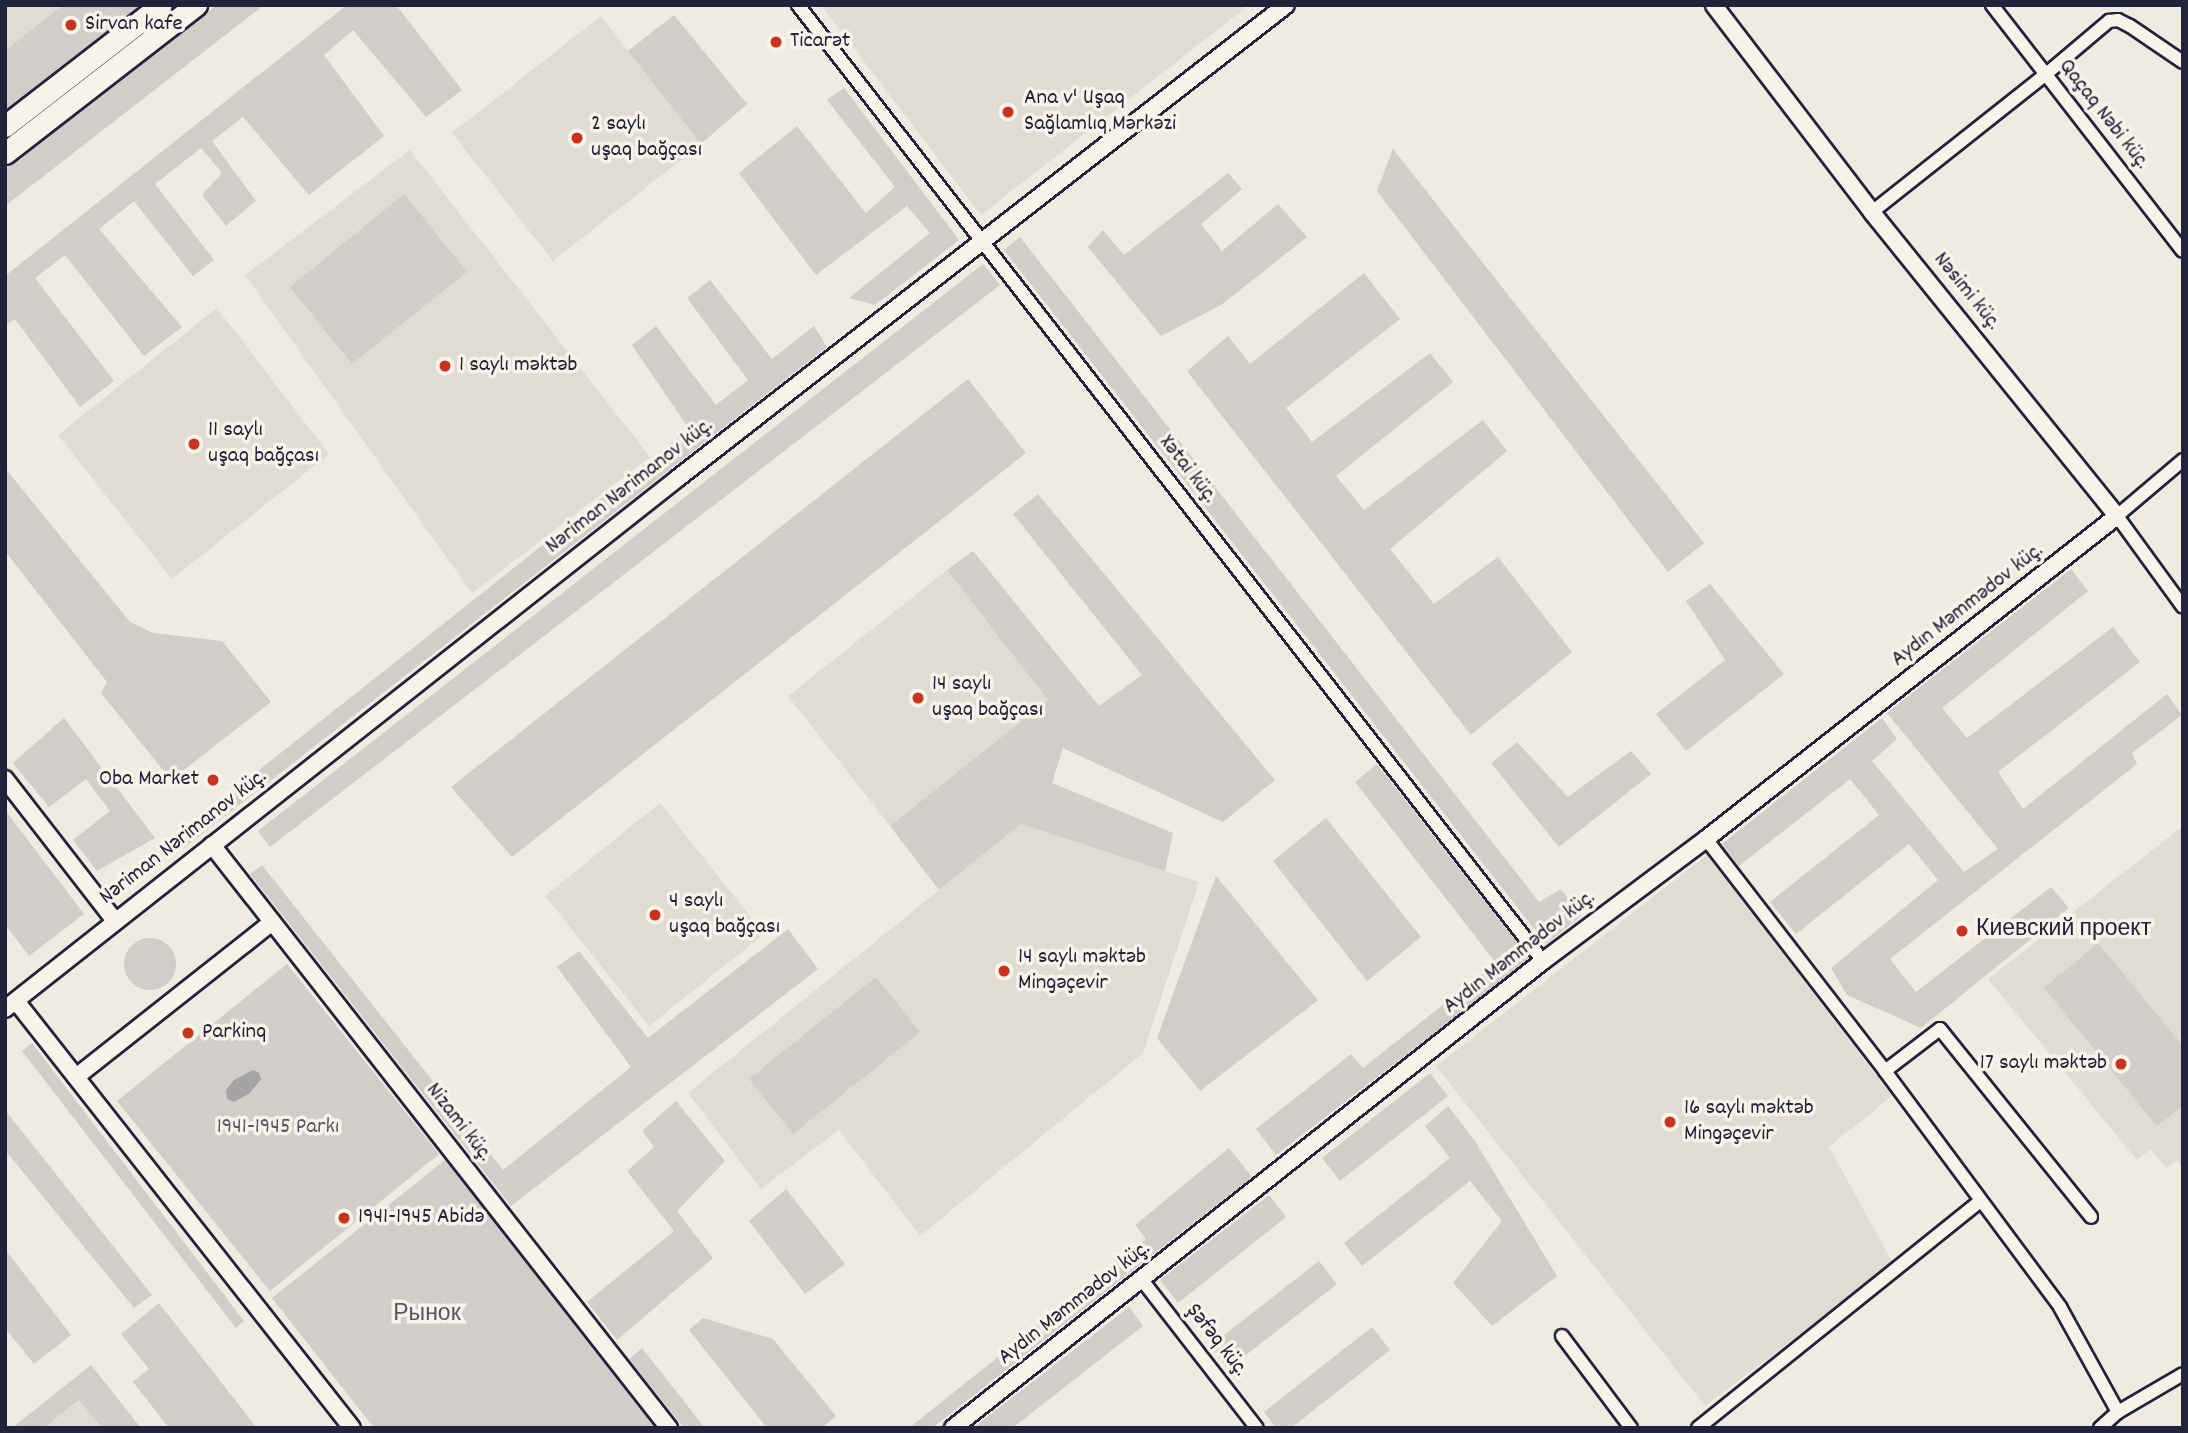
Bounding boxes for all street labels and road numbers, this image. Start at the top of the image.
street label: Qaçaq Nəbi küç. [2051,54,2155,176]
street label: Nəsimi küç. [1926,247,2006,337]
street label: Nəriman Nərimanov küç. [541,413,719,561]
street label: Xətai küç. [1152,430,1222,510]
street label: Aydın Məmmədov küç. [1886,538,2050,674]
street label: Nəriman Nərimanov küç. [95,764,273,912]
street label: Aydın Məmmədov küç. [1438,885,1602,1021]
street label: Nizami küç. [419,1078,497,1168]
street label: Aydın Məmmədov küç. [993,1236,1157,1372]
street label: Şəfəq küç. [1179,1299,1253,1383]

